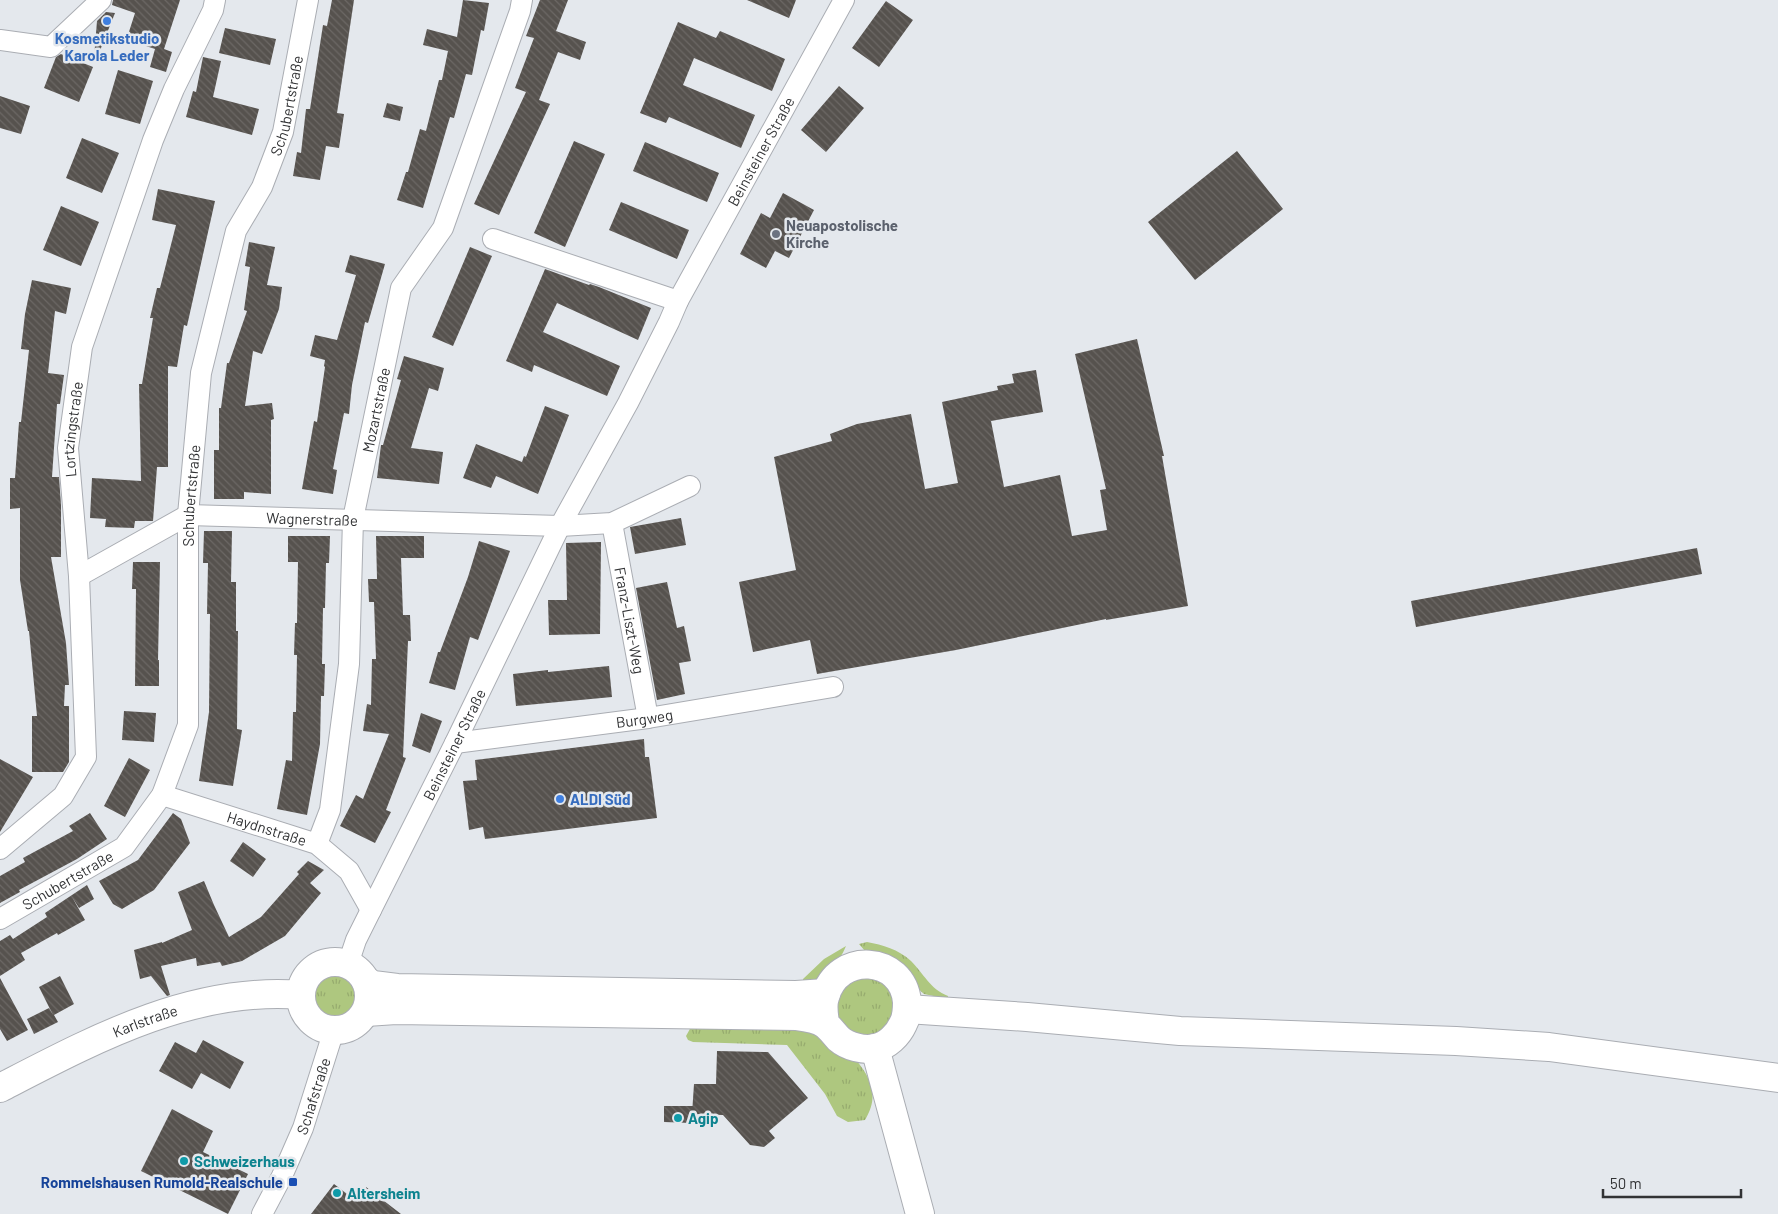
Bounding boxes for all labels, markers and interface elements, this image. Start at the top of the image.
marker: Kosmetikstudio Karola Leder [101,15,113,27]
place label: Kosmetikstudio Karola Leder [55,29,159,64]
street label: Schubertstraße [266,54,306,158]
street label: Beinsteiner Straße [723,94,798,209]
place label: Neuapostolische Kirche [786,216,898,251]
marker: Neuapostolische Kirche [770,228,782,240]
street label: Mozartstraße [358,366,393,454]
street label: Lortzingstraße [59,380,86,478]
street label: Schubertstraße [179,444,203,547]
street label: Wagnerstraße [266,508,358,529]
street label: Franz-Liszt-Weg [611,566,649,675]
street label: Beinsteiner Straße [419,686,489,803]
street label: Burgweg [615,705,674,731]
place label: ALDI Süd [570,790,630,808]
marker: ALDI Süd [554,793,566,805]
street label: Haydnstraße [225,807,309,849]
street label: Schubertstraße [19,846,116,913]
street label: Karlstraße [110,1001,180,1041]
street label: Schafstraße [292,1055,334,1137]
place label: Agip [688,1109,718,1127]
marker: Agip [672,1112,684,1124]
place label: Schweizerhaus [194,1152,295,1170]
marker: Schweizerhaus [178,1155,190,1167]
scale bar [1603,1166,1740,1198]
place label: Rommelshausen Rumold-Realschule [41,1173,283,1191]
text: 50 m [1610,1174,1642,1192]
marker: Rommelshausen Rumold-Realschule [287,1176,299,1188]
place label: Altersheim [347,1184,420,1202]
marker: Altersheim [331,1187,343,1199]

